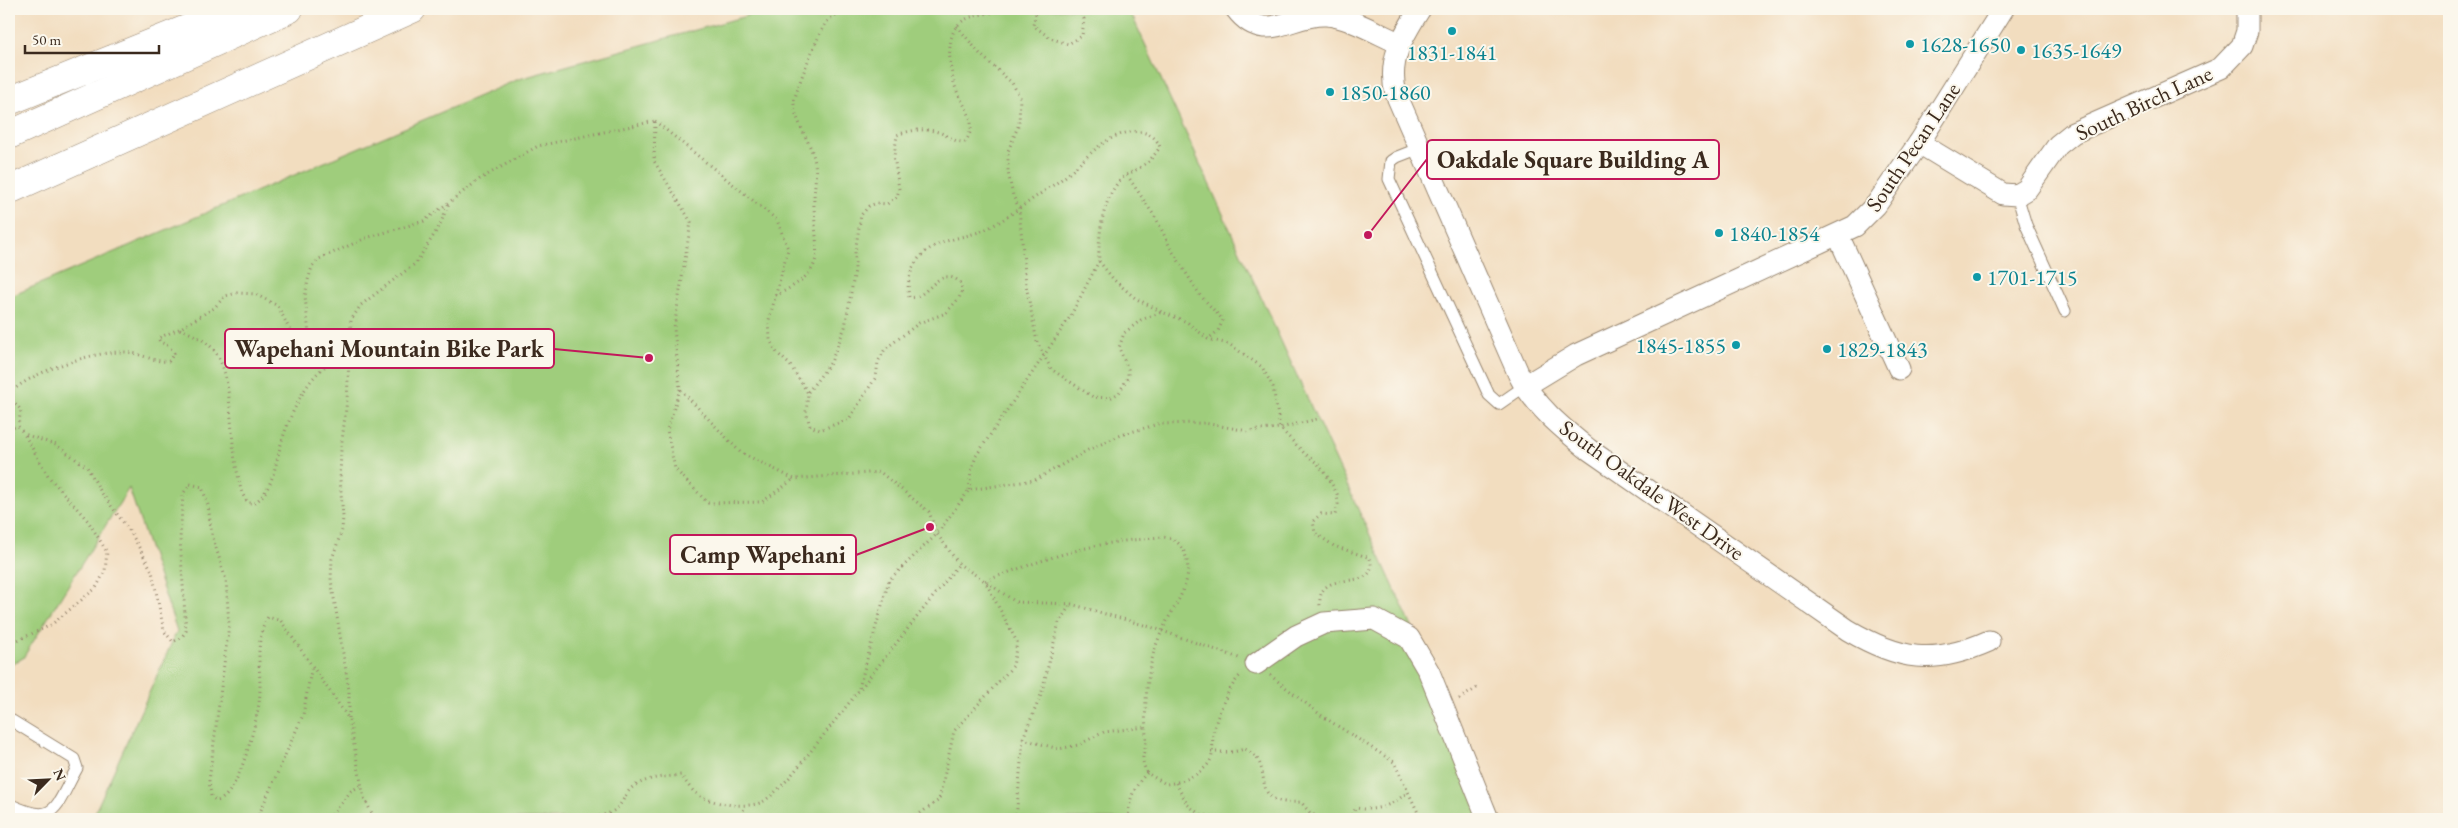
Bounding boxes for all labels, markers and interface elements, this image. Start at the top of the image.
scale bar [25,22,159,54]
marker: 1831-1841 [1446,25,1458,37]
text: 50 m [32,30,61,49]
place label: 1628-1650 [1920,30,2011,59]
place label: 1635-1649 [2031,36,2122,65]
place label: 1831-1841 [1407,38,1497,67]
marker: 1628-1650 [1904,38,1916,50]
marker: 1635-1649 [2015,44,2027,56]
street label: South Birch Lane [2071,59,2217,147]
street label: South Pecan Lane [1859,76,1967,217]
place label: 1850-1860 [1340,78,1431,107]
marker: 1850-1860 [1324,86,1336,98]
callout: Oakdale Square Building A [1427,140,1719,179]
text: Oakdale Square Building A [1437,144,1710,176]
place label: 1840-1854 [1729,219,1820,248]
marker: 1840-1854 [1713,227,1725,239]
place label: 1701-1715 [1987,263,2078,292]
marker: 1701-1715 [1971,271,1983,283]
callout: Wapehani Mountain Bike Park [225,329,554,368]
place label: 1845-1855 [1635,331,1726,360]
text: Wapehani Mountain Bike Park [234,333,545,364]
place label: 1829-1843 [1837,335,1928,364]
marker: 1845-1855 [1730,339,1742,351]
marker: 1829-1843 [1821,343,1833,355]
street label: South Oakdale West Drive [1554,413,1750,567]
callout: Camp Wapehani [670,535,856,574]
text: Camp Wapehani [680,539,846,570]
north arrow [22,756,72,806]
text: N [49,766,71,784]

